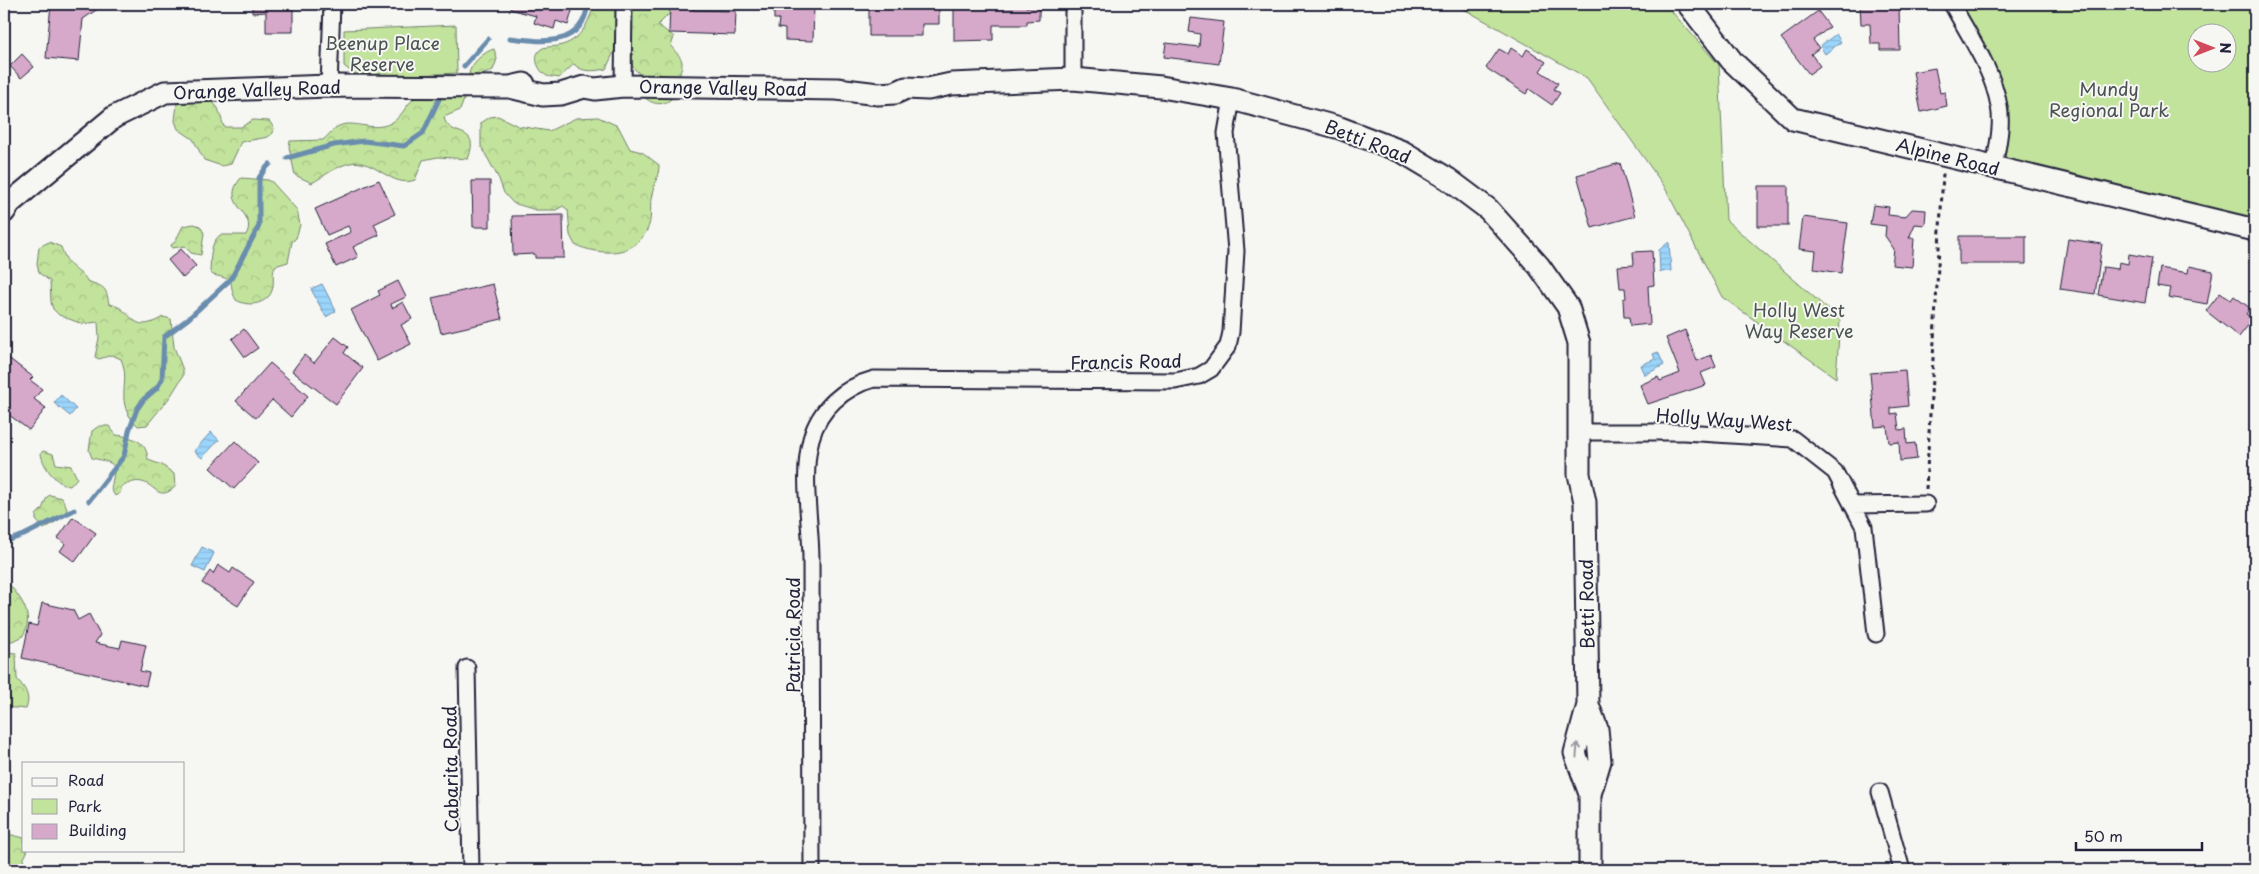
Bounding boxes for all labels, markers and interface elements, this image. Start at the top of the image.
north arrow [2186,22,2236,72]
park label: Beenup Place Reserve [324,29,440,77]
text: N [2215,42,2236,54]
street label: Orange Valley Road [639,72,807,102]
street label: Orange Valley Road [172,73,342,105]
park label: Mundy Regional Park [2049,75,2169,123]
street label: Betti Road [1321,112,1415,170]
street label: Alpine Road [1894,130,2002,182]
park label: Holly West Way Reserve [1745,296,1854,344]
street label: Francis Road [1070,347,1182,375]
street label: Holly Way West [1655,401,1793,437]
street label: Betti Road [1572,559,1600,649]
street label: Patricia Road [779,577,806,693]
street label: Cabarita Road [435,705,465,833]
one-way arrow [1572,742,1581,758]
legend [22,762,185,852]
text: Road [68,768,104,791]
text: Park [68,794,102,817]
text: Building [68,818,127,841]
scale bar [2076,819,2203,851]
text: 50 m [2084,824,2123,847]

